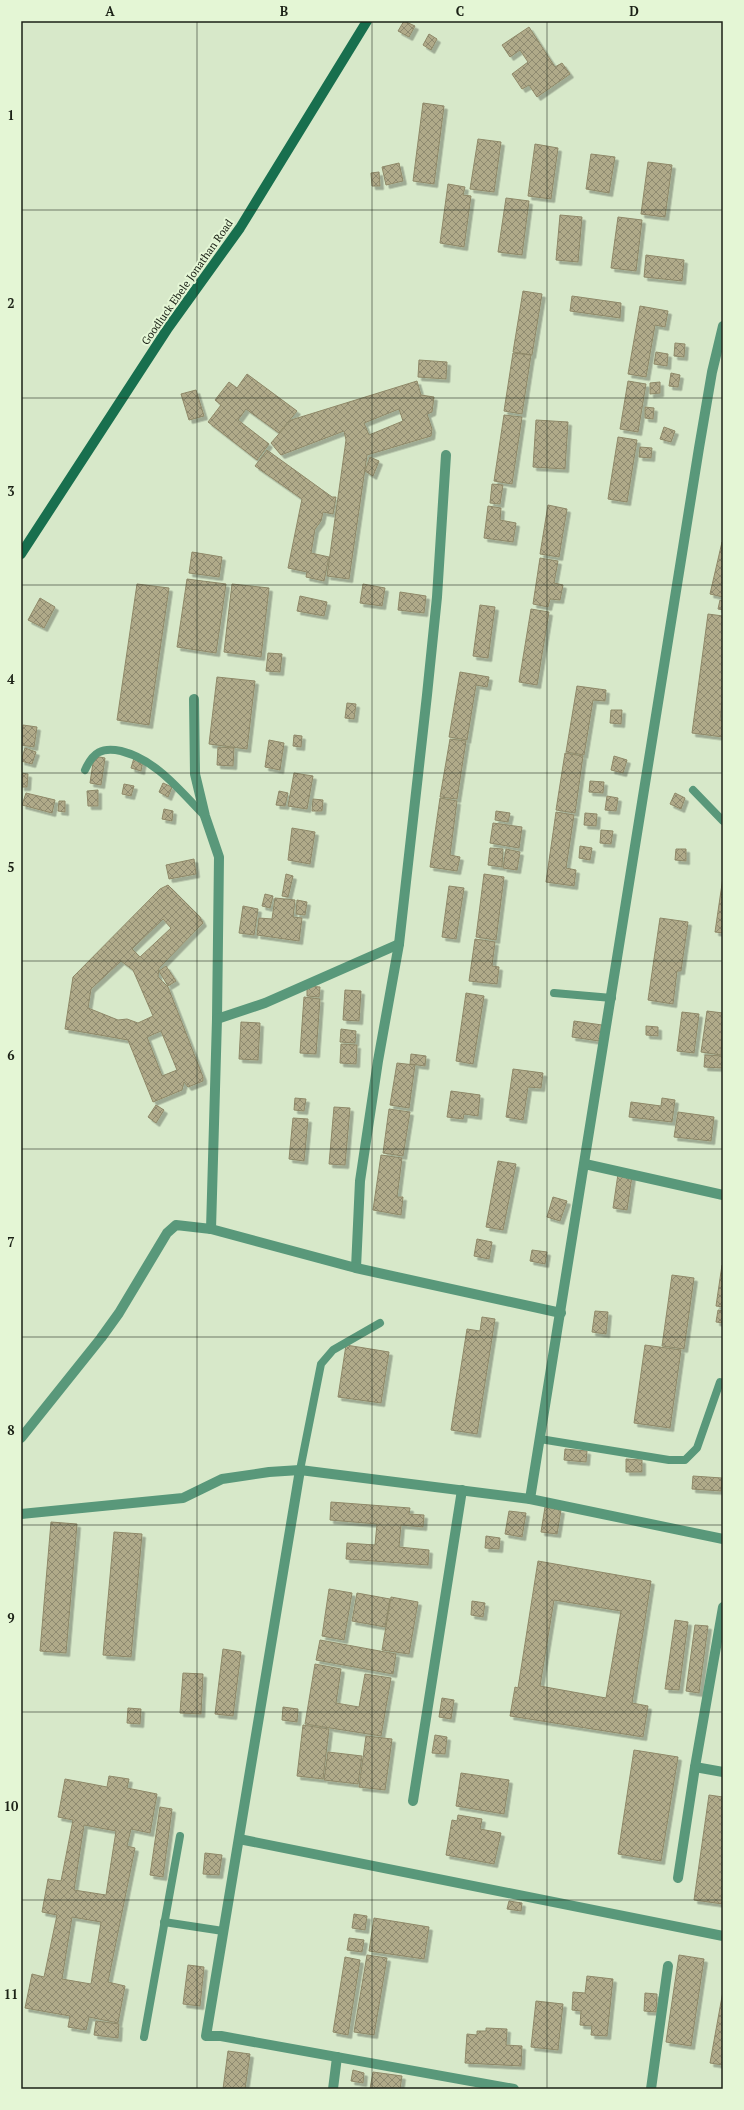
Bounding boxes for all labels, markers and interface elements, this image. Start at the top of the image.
text: A [105,2,115,20]
text: B [280,2,288,20]
text: C [456,2,464,20]
text: D [629,2,639,20]
text: 1 [7,106,15,124]
street label: Goodluck Ebele Jonathan Road [138,216,236,348]
text: 2 [7,294,15,312]
text: 3 [7,482,15,500]
text: 4 [7,670,15,688]
text: 5 [7,858,15,876]
text: 6 [7,1046,15,1064]
text: 7 [7,1233,15,1251]
text: 8 [7,1421,15,1439]
text: 9 [7,1609,15,1627]
text: 10 [4,1797,19,1815]
text: 11 [4,1985,18,2003]

